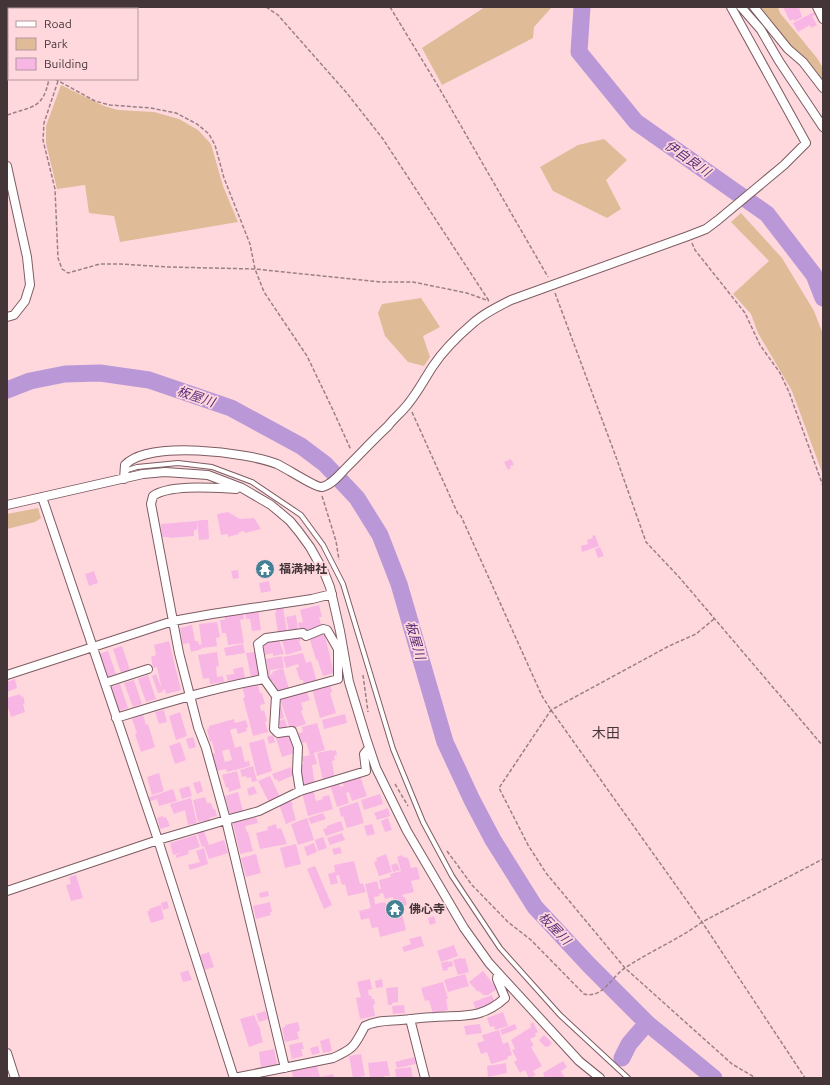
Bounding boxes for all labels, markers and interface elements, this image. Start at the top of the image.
legend [8,8,138,80]
text: Road [44,17,72,30]
text: Park [44,37,68,50]
text: Building [44,57,88,70]
water label: 伊自良川 [663,137,715,180]
water label: 板屋川 [175,383,219,410]
temple icon: 福満神社 [254,558,276,580]
place label: 福満神社 [279,562,327,575]
water label: 板屋川 [404,619,429,663]
district label: 木田 [592,725,620,741]
temple icon: 佛心寺 [384,898,406,920]
place label: 佛心寺 [409,902,445,915]
water label: 板屋川 [536,909,575,948]

